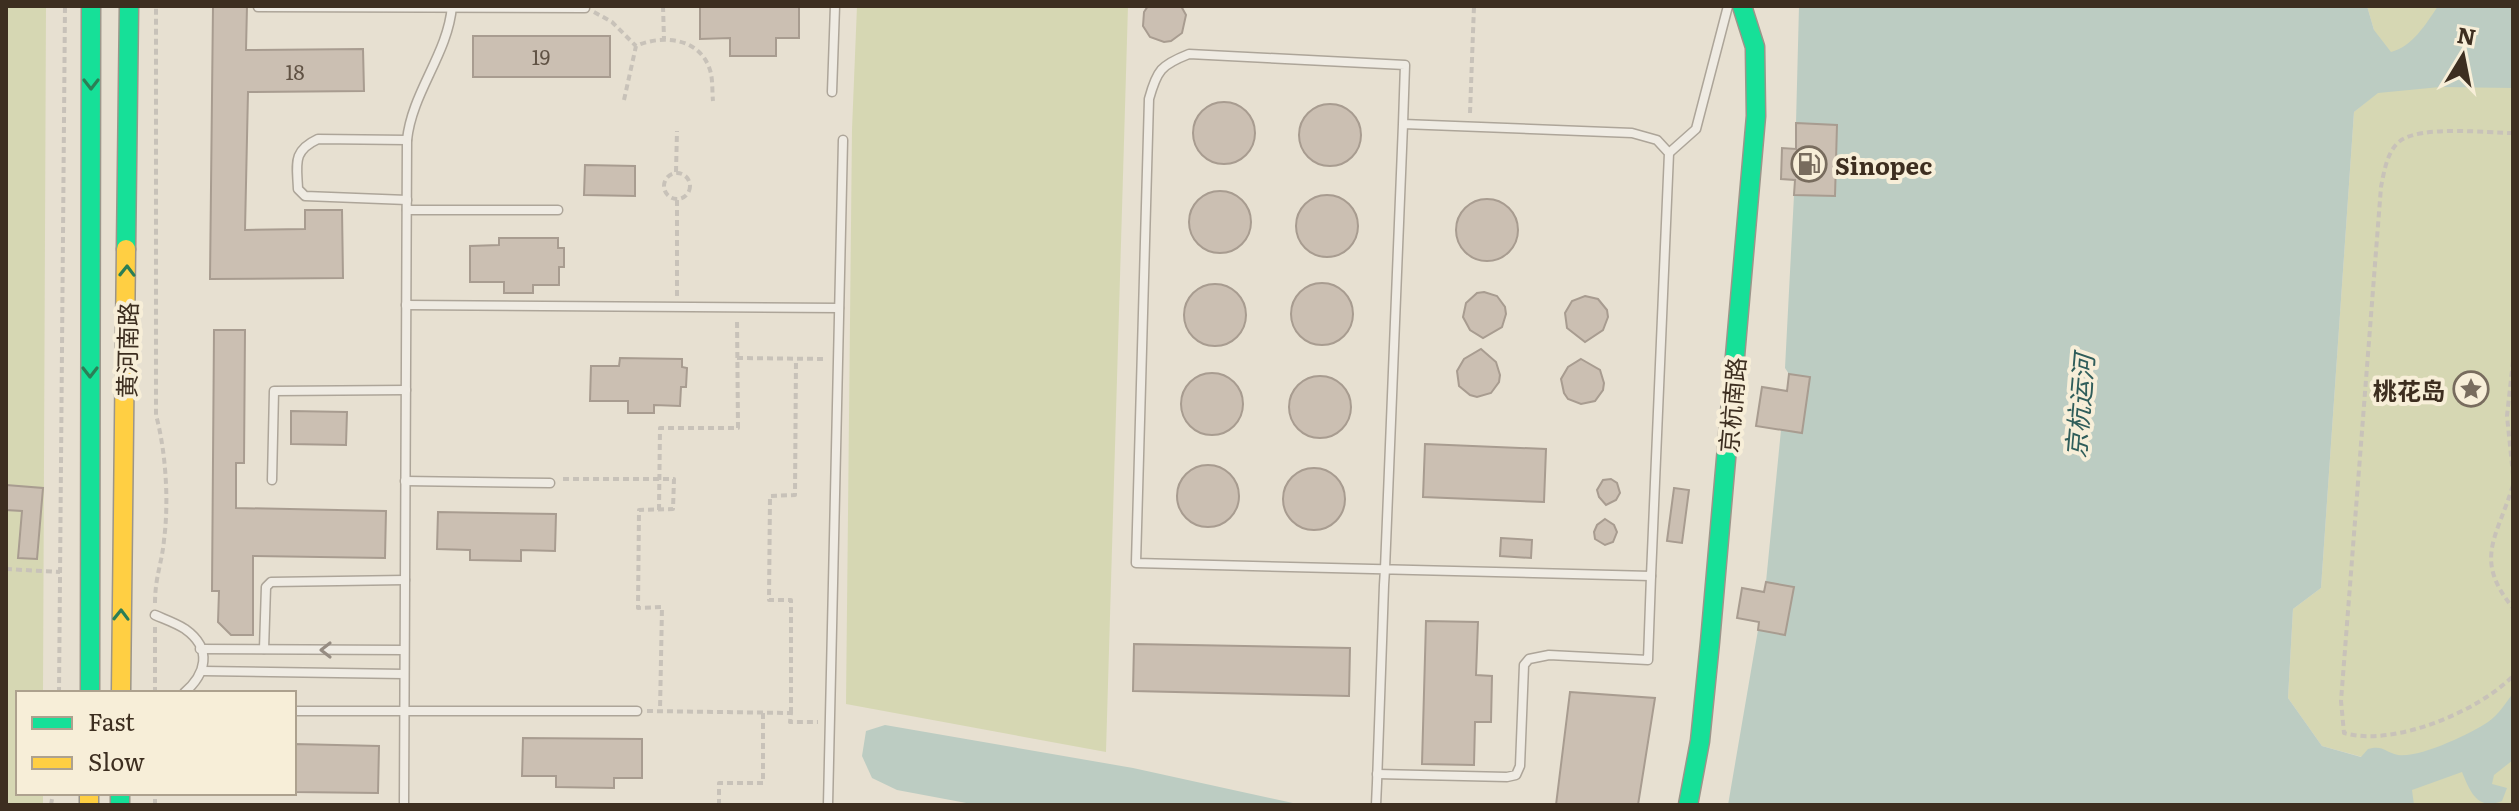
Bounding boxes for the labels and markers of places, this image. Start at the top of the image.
fuel station icon: Sinopec [1790,145,1828,183]
place label: Sinopec [1835,147,1932,182]
place icon: 桃花岛 [2452,370,2490,408]
place label: 桃花岛 [2373,372,2445,407]

